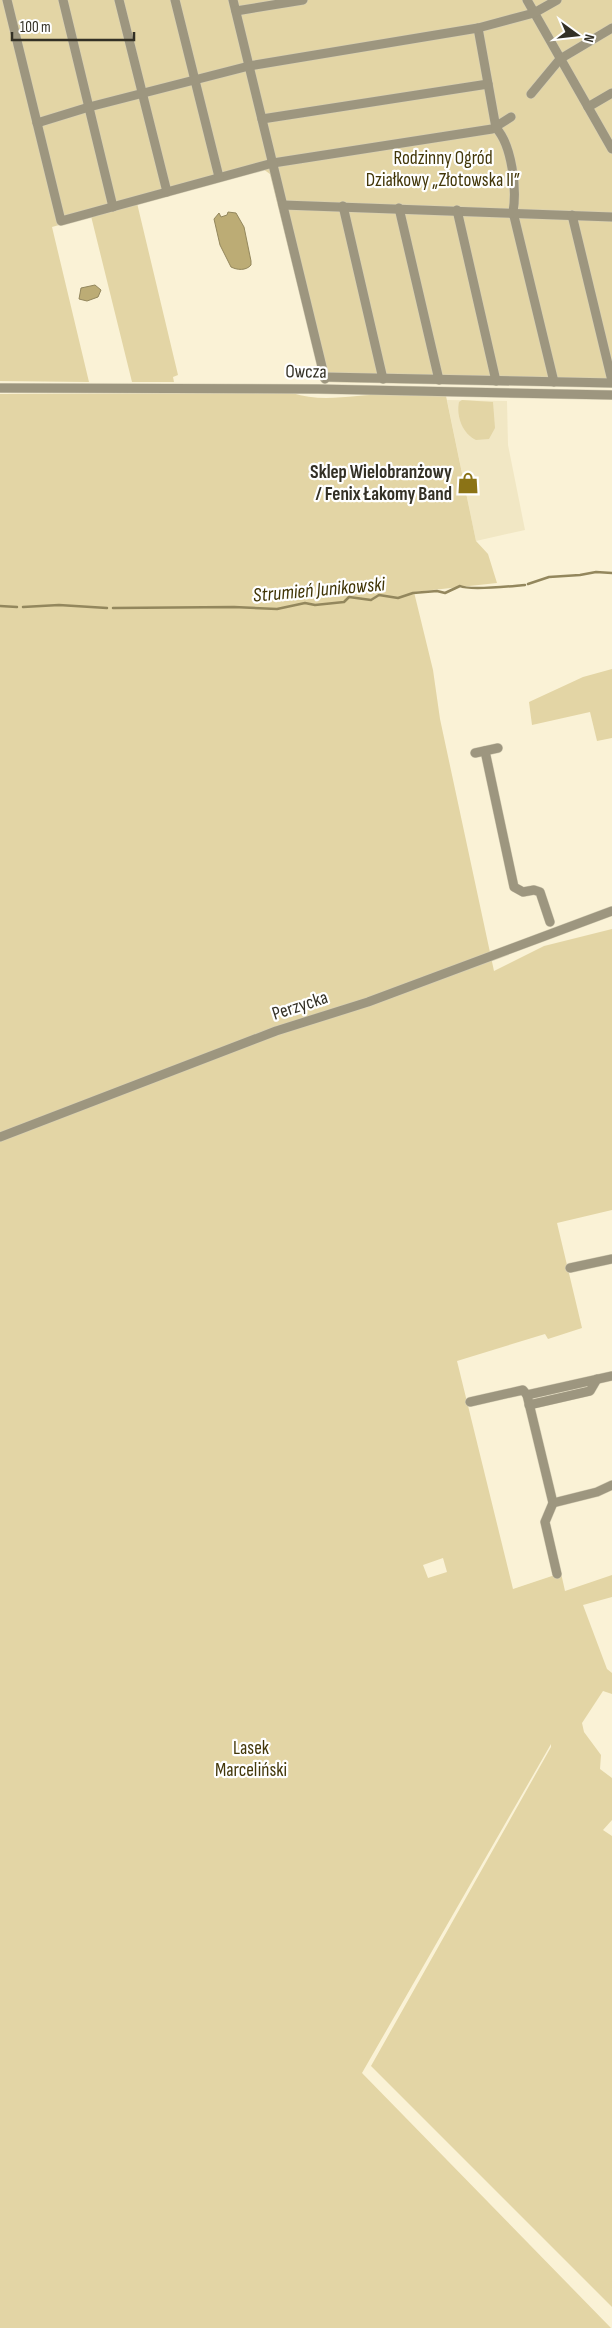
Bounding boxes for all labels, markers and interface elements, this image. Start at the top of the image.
scale bar [12,10,135,42]
north arrow [552,10,602,60]
text: 100 m [20,18,51,37]
text: N [580,32,598,44]
park label: Rodzinny Ogród Działkowy „Złotowska II” [366,147,520,192]
street label: Owcza [285,360,327,384]
place label: Sklep Wielobranżowy / Fenix Łakomy Band [310,461,452,506]
shop icon: Sklep Wielobranżowy / Fenix Łakomy Band [455,470,481,496]
water label: Strumień Junikowski [252,572,387,608]
street label: Perzycka [269,986,331,1026]
park label: Lasek Marceliński [215,1737,287,1782]

